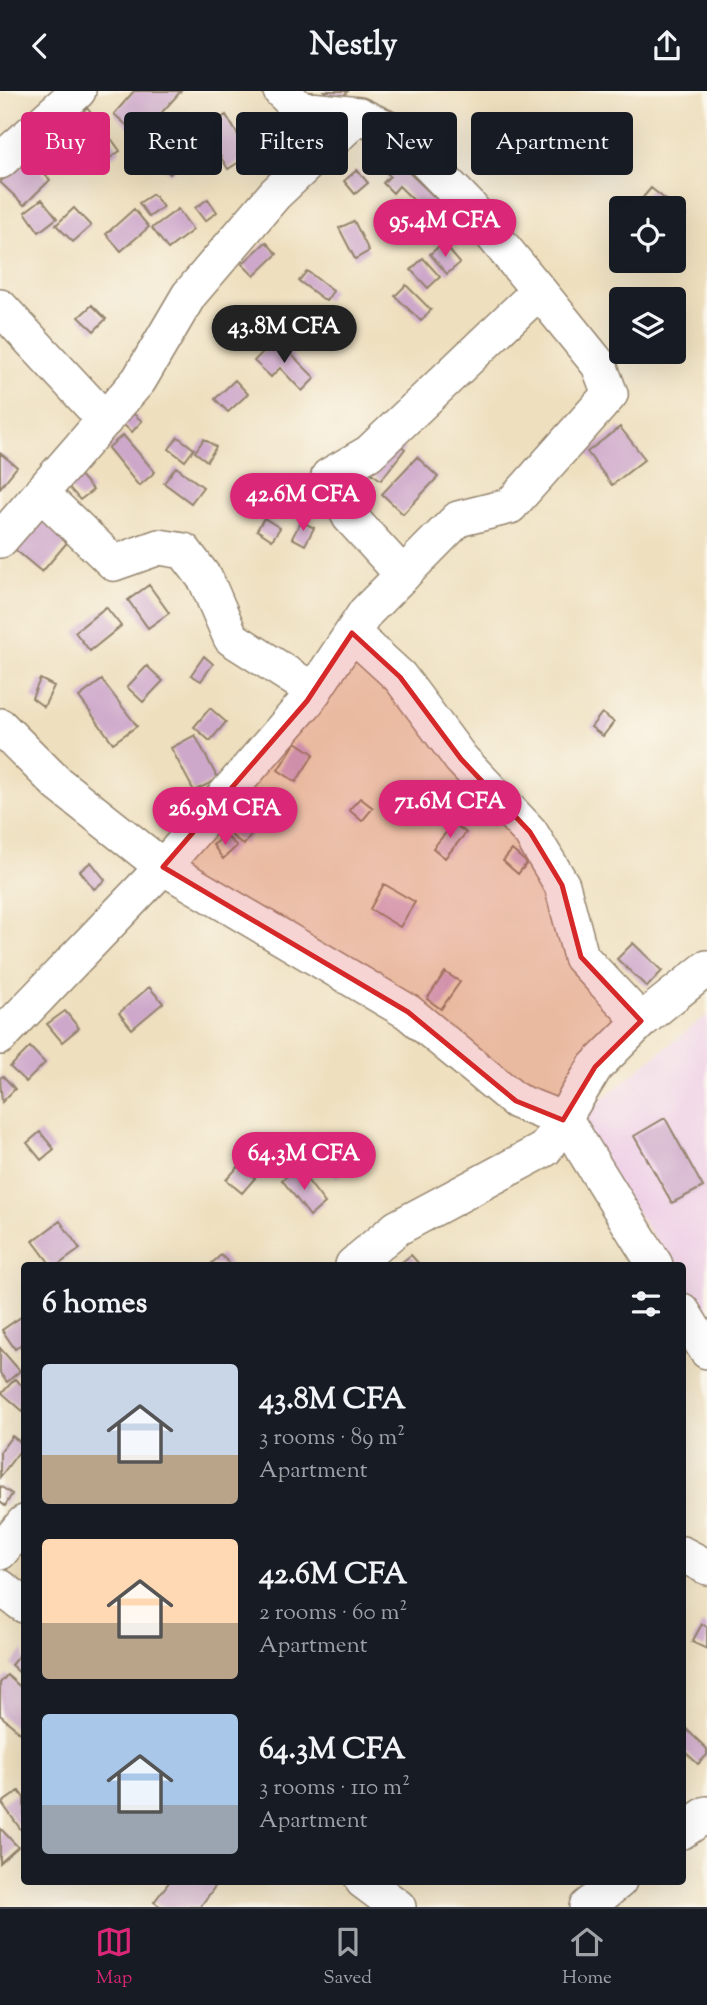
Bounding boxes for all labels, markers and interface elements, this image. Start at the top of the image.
text: Nestly [309,23,398,69]
icon: back [21,27,59,65]
icon: share [648,27,686,65]
chip: Buy [21,112,110,175]
chip: Rent [124,112,222,175]
chip: Filters [236,112,348,175]
chip: New [362,112,457,175]
chip: Apartment [471,112,633,175]
map controls [609,196,686,364]
button: locate [609,196,686,273]
pin: 95.4M CFA [365,199,525,259]
text: 95.4M CFA [389,205,501,238]
button: layers [609,287,686,364]
pin: 43.8M CFA [204,306,364,365]
text: 43.8M CFA [228,311,340,344]
pin: 42.6M CFA [223,473,383,533]
text: 42.6M CFA [246,479,360,512]
pin: 71.6M CFA [370,781,530,840]
text: 71.6M CFA [395,786,505,819]
pin: 26.9M CFA [145,787,305,847]
text: 26.9M CFA [169,793,281,826]
pin: 64.3M CFA [224,1133,384,1192]
text: 64.3M CFA [248,1138,360,1171]
text: 6 homes [42,1283,147,1326]
icon: filters [627,1285,665,1323]
text: 43.8M CFA [259,1379,406,1422]
icon: home [98,1392,182,1476]
text: 3 rooms · 89 m² [259,1422,405,1455]
text: Apartment [259,1455,368,1488]
text: 42.6M CFA [259,1554,407,1597]
icon: home [98,1567,182,1651]
text: 2 rooms · 60 m² [259,1597,407,1630]
text: Apartment [259,1630,368,1663]
text: 64.3M CFA [259,1729,406,1772]
icon: home [98,1742,182,1826]
text: 3 rooms · 110 m² [259,1772,410,1805]
text: Apartment [259,1805,368,1838]
tab: Map [95,1923,133,1992]
tab: Saved [323,1923,372,1992]
tab: Home [562,1923,612,1992]

